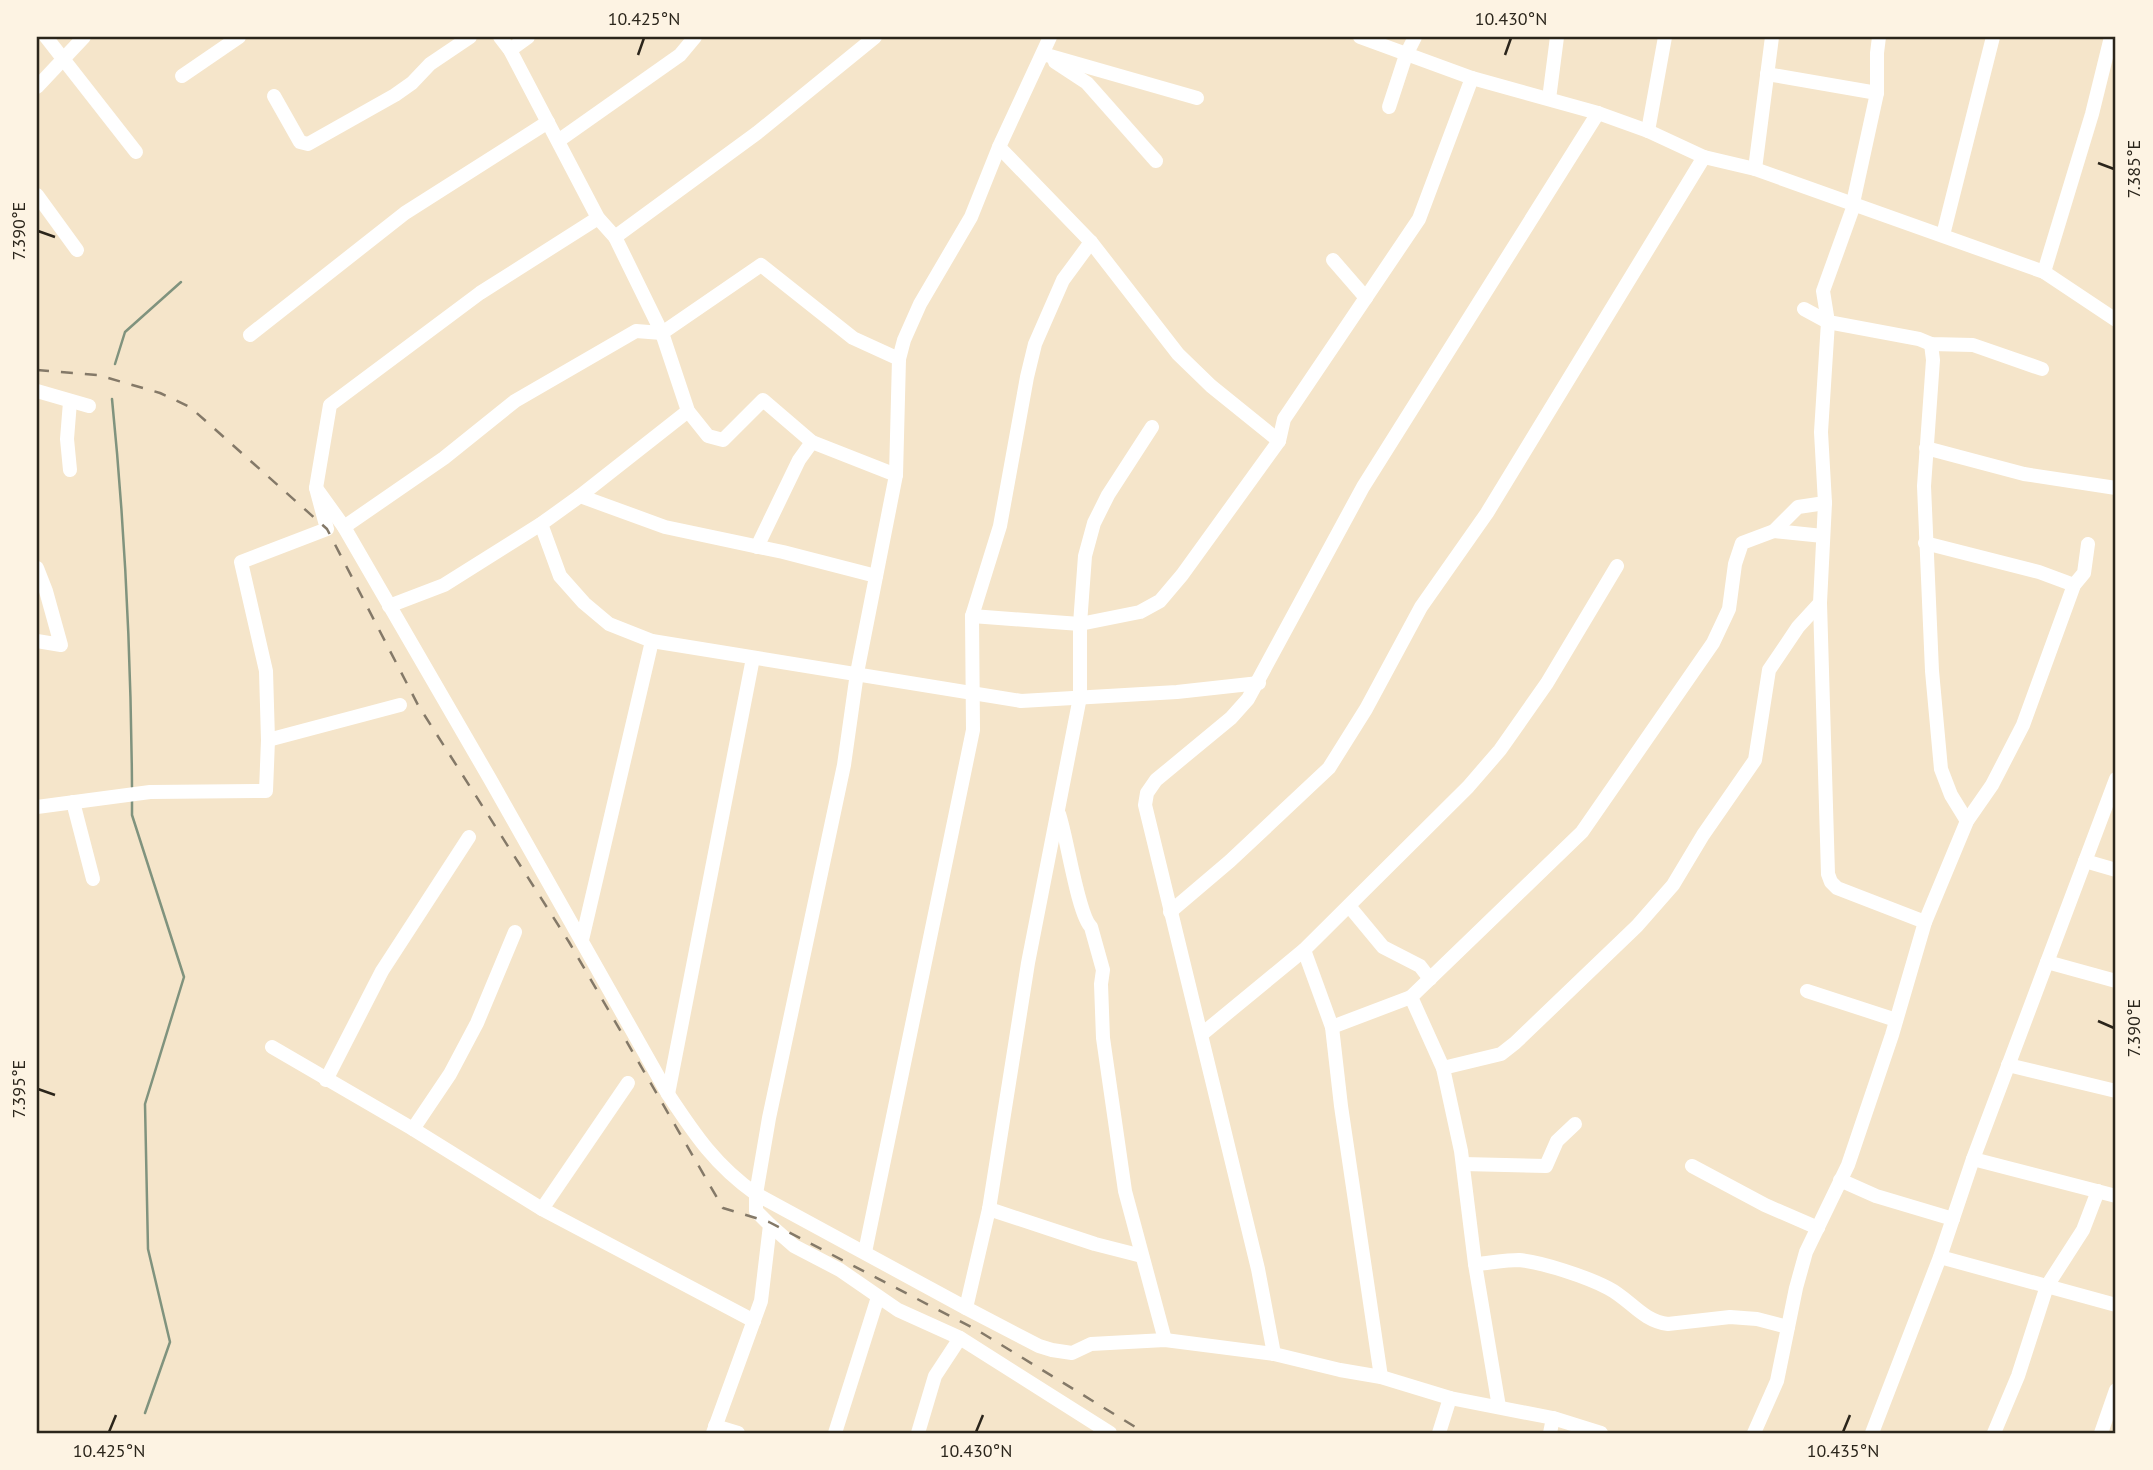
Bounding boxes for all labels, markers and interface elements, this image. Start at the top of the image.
text: 10.425°N [608,7,680,30]
text: 10.430°N [1475,7,1547,30]
text: 7.385°E [2122,140,2145,198]
text: 7.390°E [7,202,30,260]
text: 7.390°E [2122,999,2145,1057]
text: 7.395°E [7,1060,30,1118]
text: 10.425°N [73,1439,145,1462]
text: 10.430°N [940,1439,1012,1462]
text: 10.435°N [1807,1439,1879,1462]

